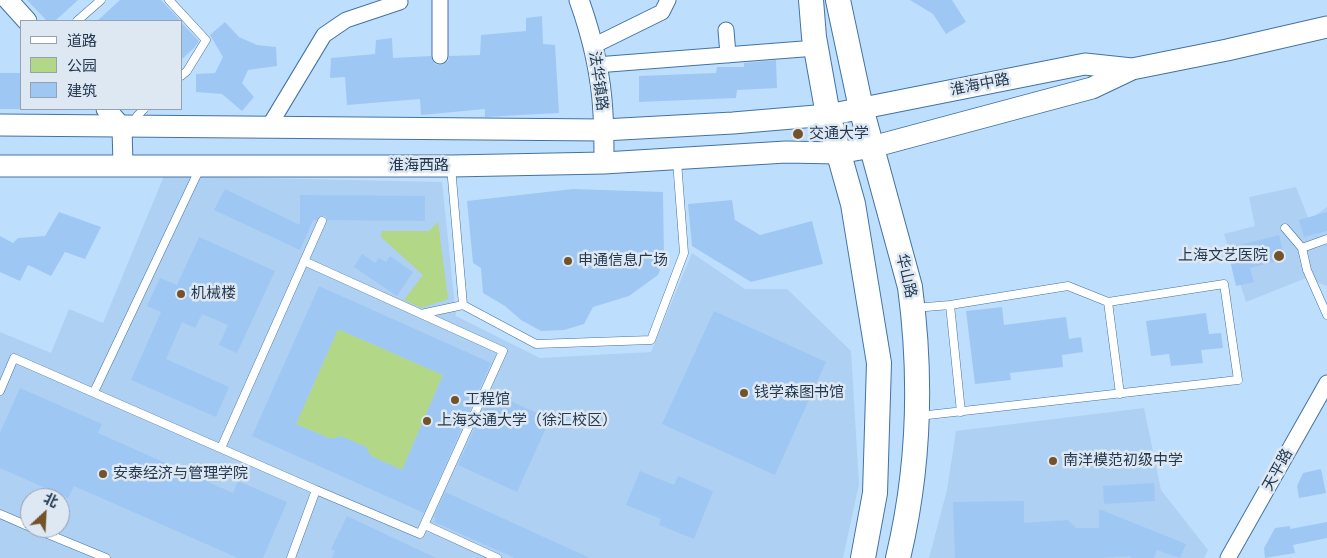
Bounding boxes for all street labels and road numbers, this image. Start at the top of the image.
street label: 法华镇路 [585,50,611,112]
street label: 淮海中路 [949,70,1011,100]
street label: 淮海西路 [389,157,449,175]
street label: 华山路 [892,252,920,300]
street label: 天平路 [1259,446,1297,494]

